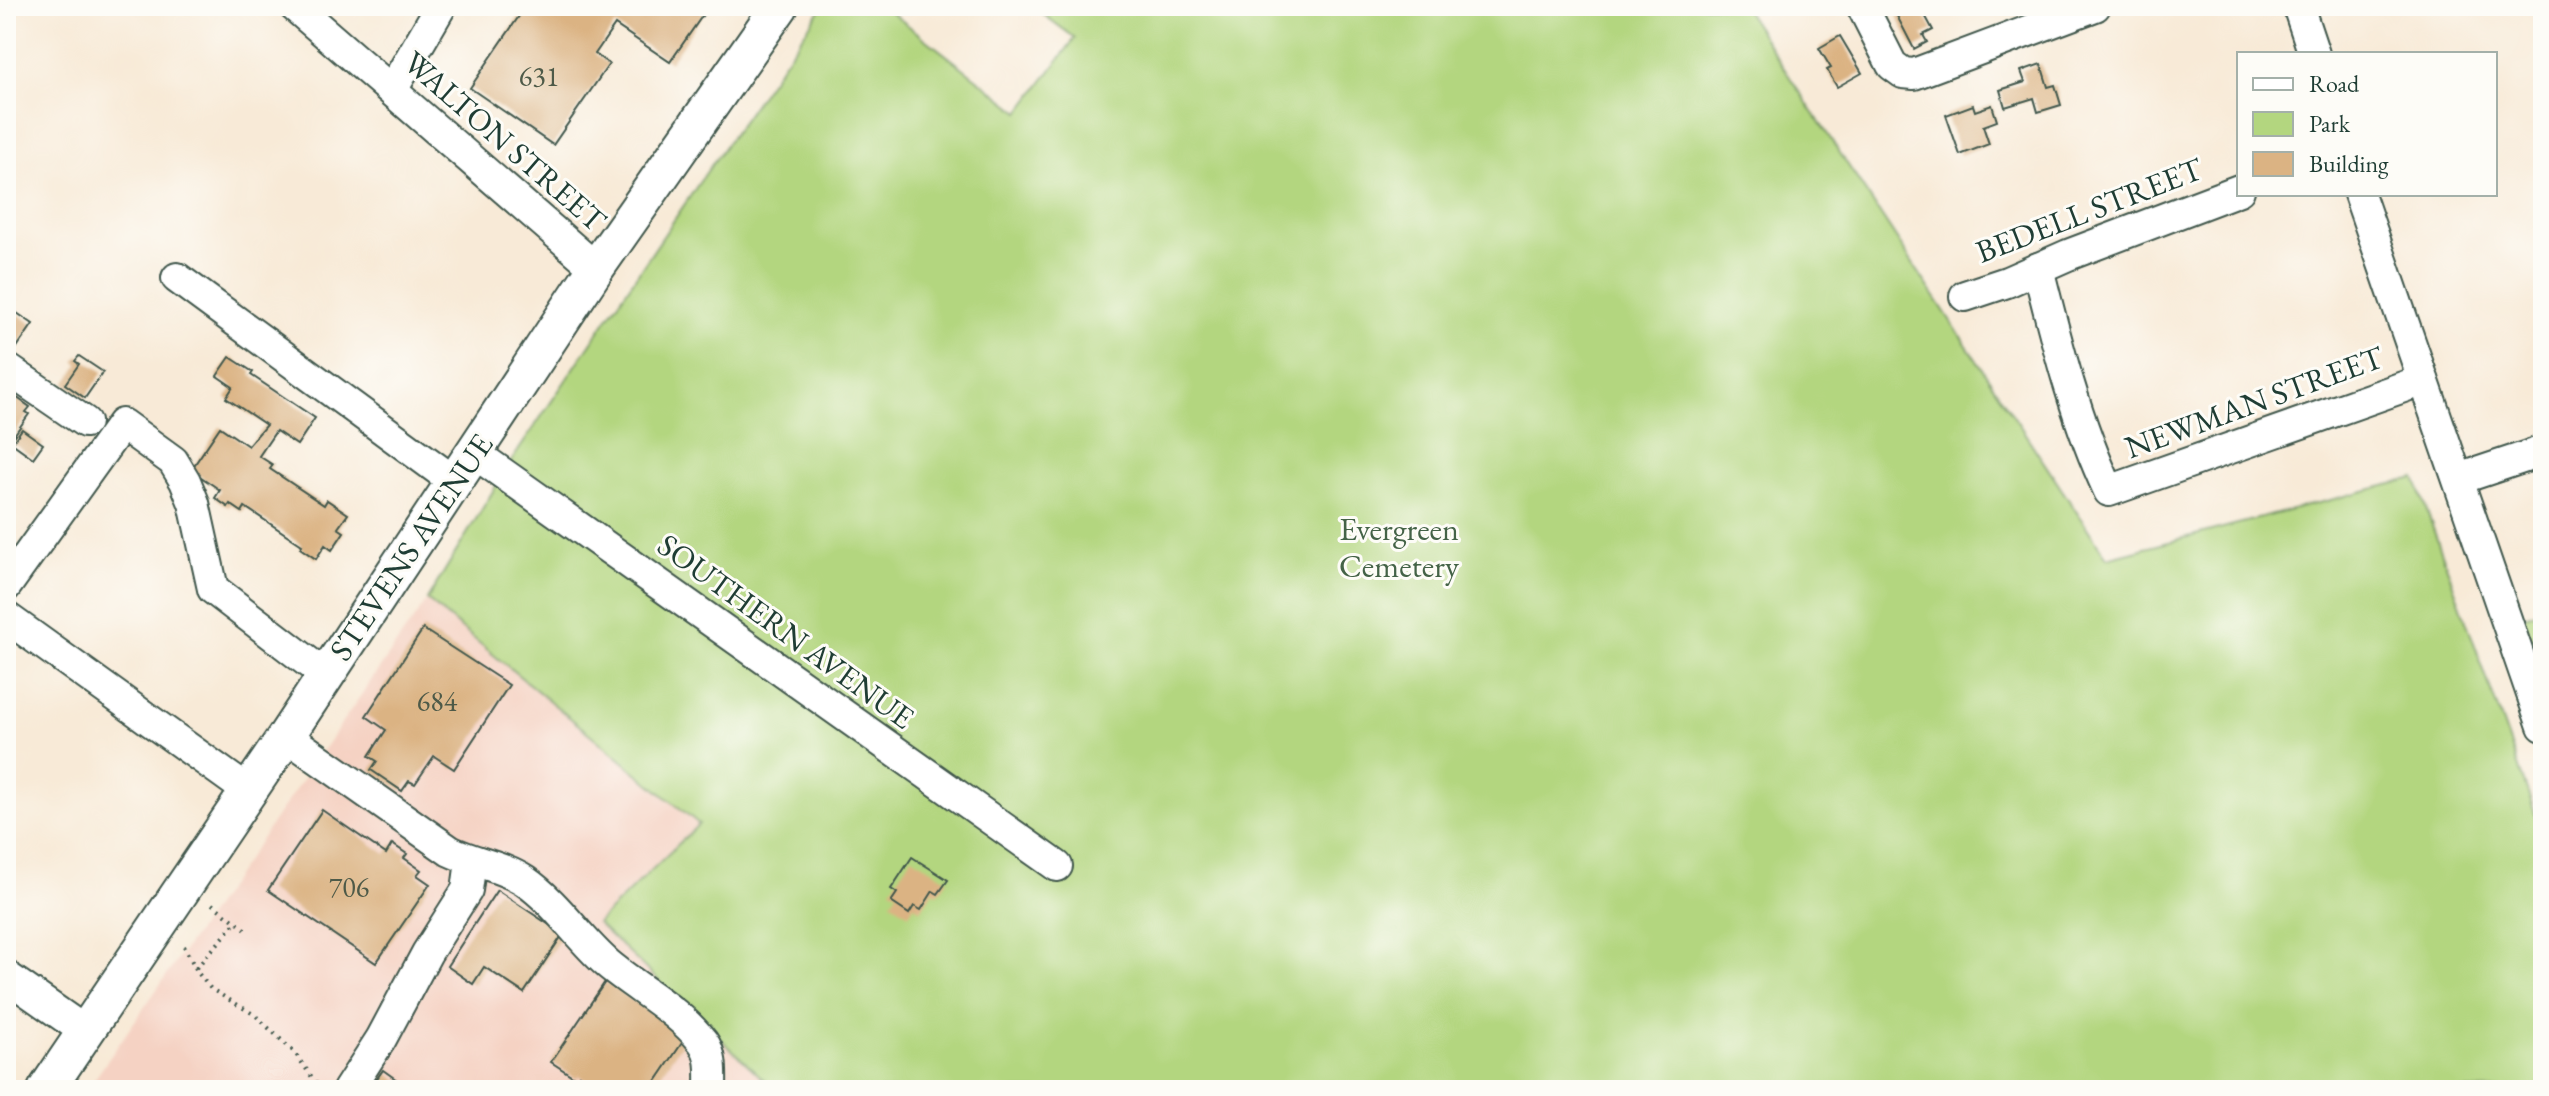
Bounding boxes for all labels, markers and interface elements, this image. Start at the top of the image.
street label: WALTON STREET [395,41,616,241]
legend [2237,52,2497,196]
house number: 631 [519,58,559,94]
text: Road [2309,68,2360,99]
text: Park [2309,108,2351,139]
street label: BEDELL STREET [1970,147,2209,273]
text: Building [2309,148,2389,179]
street label: NEWMAN STREET [2119,336,2390,468]
street label: STEVENS AVENUE [320,426,502,668]
park label: Evergreen Cemetery [1339,508,1460,587]
street label: SOUTHERN AVENUE [649,524,923,738]
house number: 684 [417,683,458,719]
house number: 706 [329,869,369,905]

